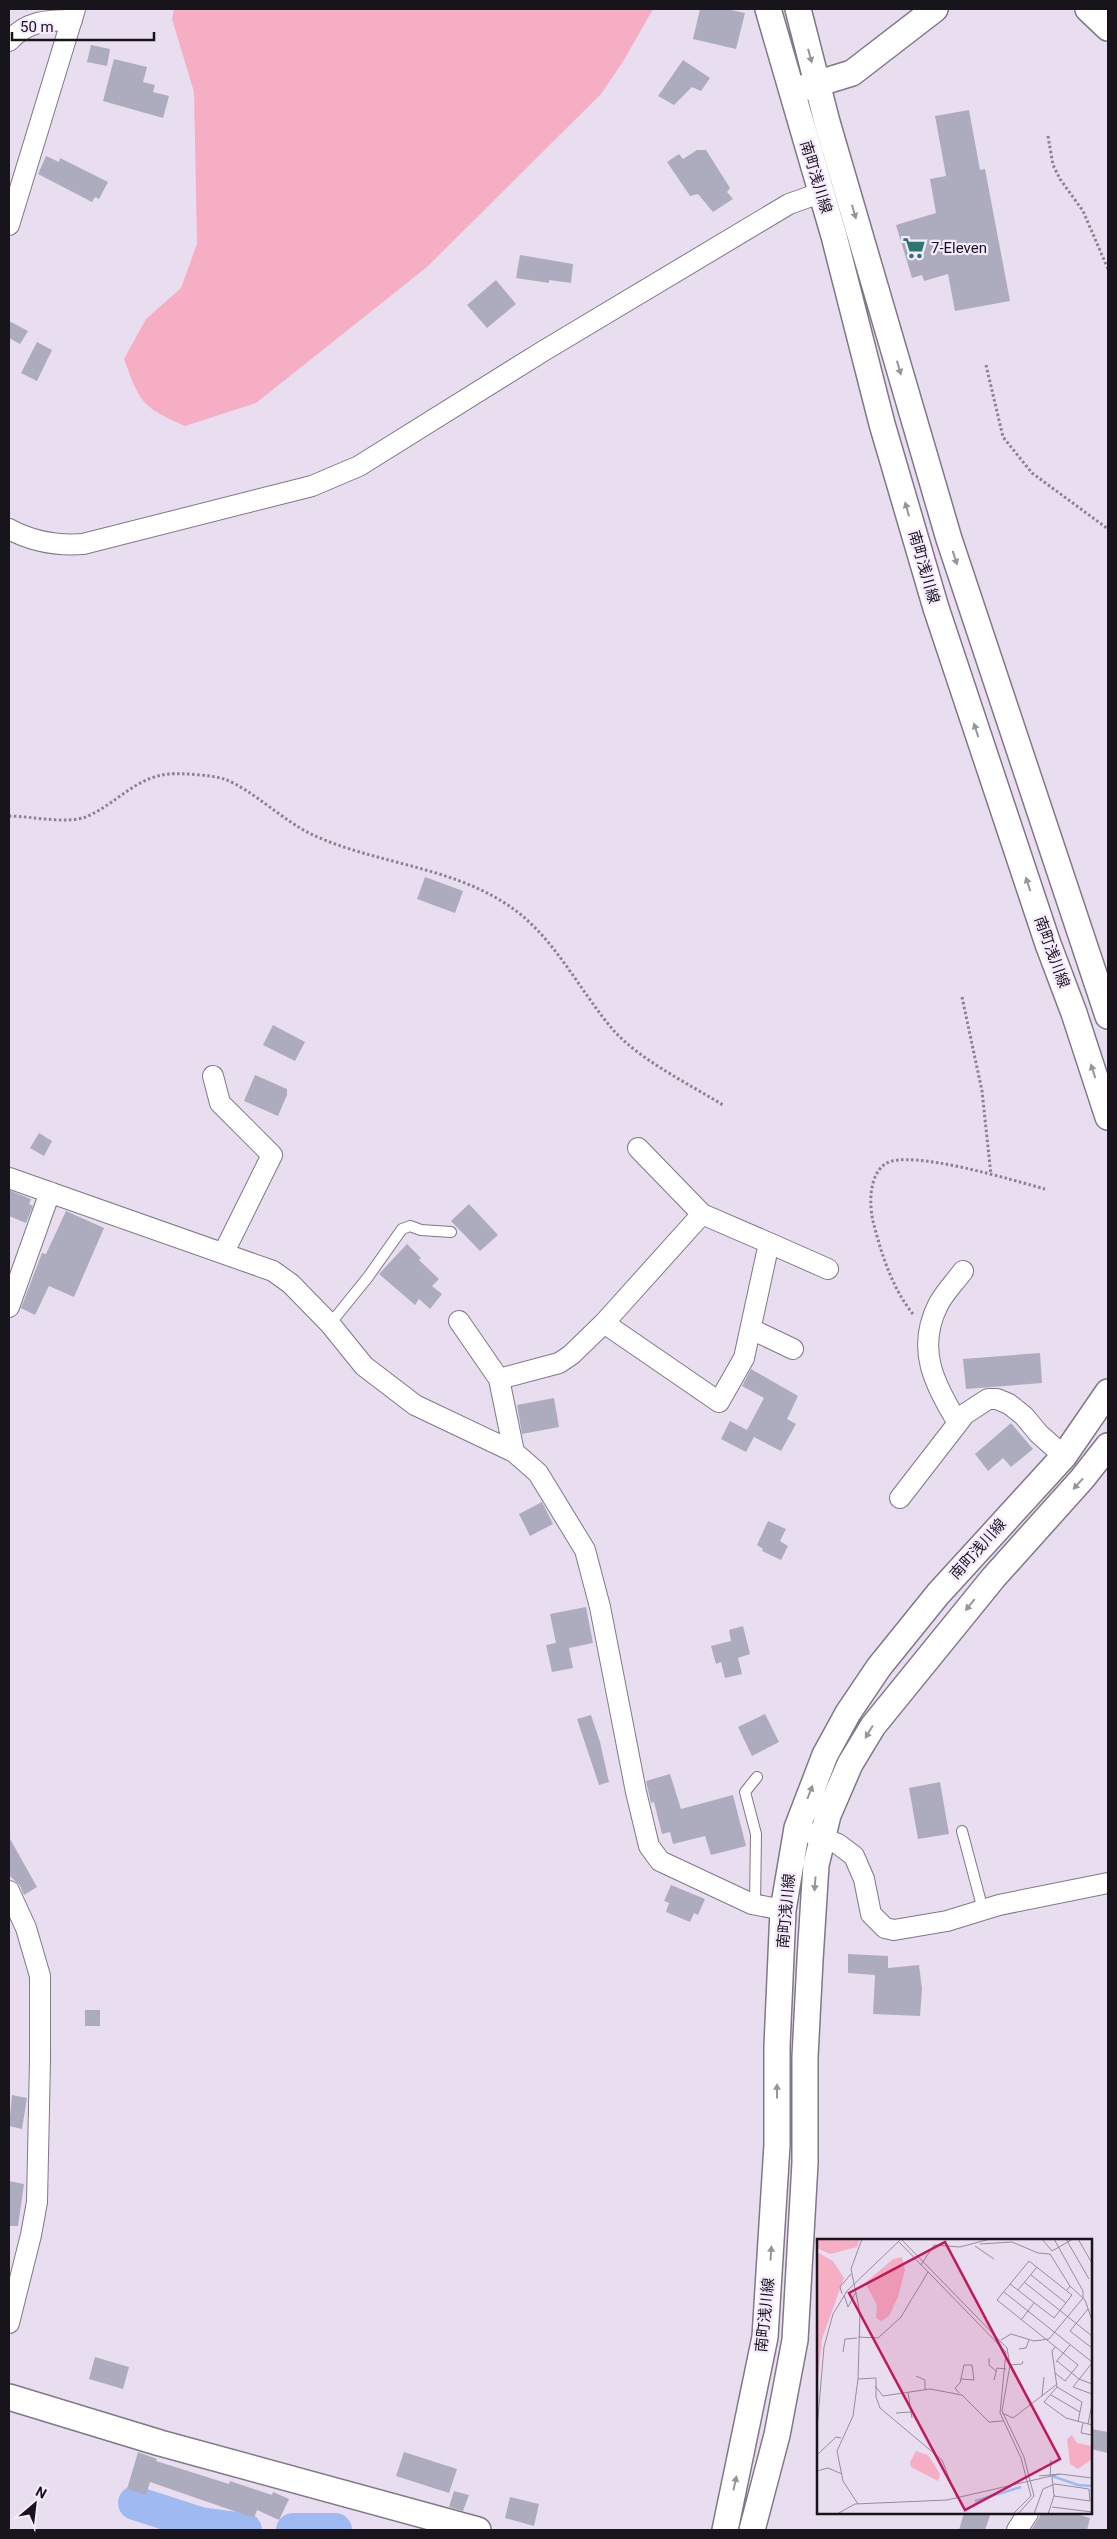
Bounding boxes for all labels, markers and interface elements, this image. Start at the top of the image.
scale bar [12,10,155,42]
text: 50 m [20,18,54,36]
one-way arrow [807,48,815,63]
street label: 南町浅川線 [796,138,836,216]
one-way arrow [850,205,858,220]
supermarket icon: 7-Eleven [901,235,927,261]
place label: 7-Eleven [931,239,987,257]
one-way arrow [896,361,904,376]
one-way arrow [902,501,910,516]
street label: 南町浅川線 [905,528,943,606]
one-way arrow [952,550,960,565]
one-way arrow [972,723,980,738]
one-way arrow [1024,877,1031,892]
street label: 南町浅川線 [1031,914,1073,990]
one-way arrow [1089,1063,1097,1078]
one-way arrow [1072,1477,1084,1489]
street label: 南町浅川線 [946,1515,1010,1583]
one-way arrow [965,1599,976,1612]
one-way arrow [864,1726,873,1739]
one-way arrow [806,1784,814,1799]
street label: 南町浅川線 [774,1873,798,1949]
one-way arrow [810,1876,818,1892]
one-way arrow [773,2083,781,2099]
inset map [817,2239,1092,2514]
one-way arrow [767,2245,775,2261]
street label: 南町浅川線 [752,2277,778,2353]
one-way arrow [731,2475,739,2490]
north arrow [10,2479,60,2529]
text: N [33,2483,49,2502]

